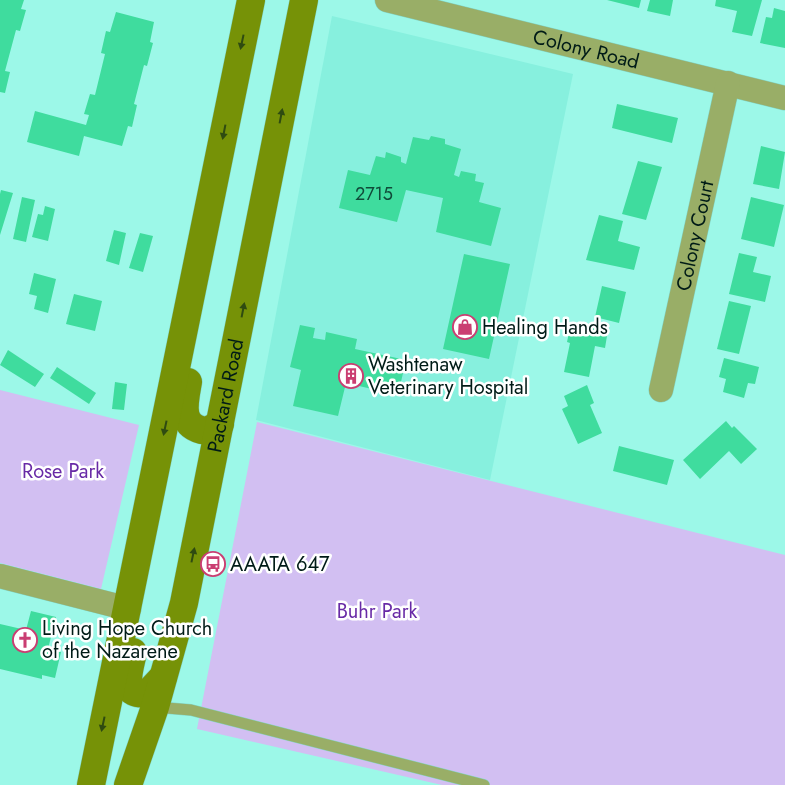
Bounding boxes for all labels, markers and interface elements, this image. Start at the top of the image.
street label: Colony Road [530,22,642,76]
one-way arrow [238,34,246,49]
one-way arrow [277,109,285,124]
one-way arrow [219,124,227,140]
street label: Colony Court [669,178,721,294]
house number: 2715 [355,181,393,207]
one-way arrow [239,303,247,318]
place label: Healing Hands [482,313,608,342]
shop icon: Healing Hands [452,314,478,340]
street label: Packard Road [200,336,251,455]
place label: Washtenaw Veterinary Hospital [368,350,528,402]
building icon: Washtenaw Veterinary Hospital [338,363,364,389]
one-way arrow [161,421,169,437]
park label: Rose Park [22,457,104,486]
one-way arrow [190,547,198,563]
place label: AAATA 647 [230,550,330,579]
bus stop icon: AAATA 647 [200,551,226,577]
park label: Buhr Park [337,597,418,626]
place label: Living Hope Church of the Nazarene [42,614,212,666]
church icon: Living Hope Church of the Nazarene [12,627,38,653]
one-way arrow [99,717,107,732]

